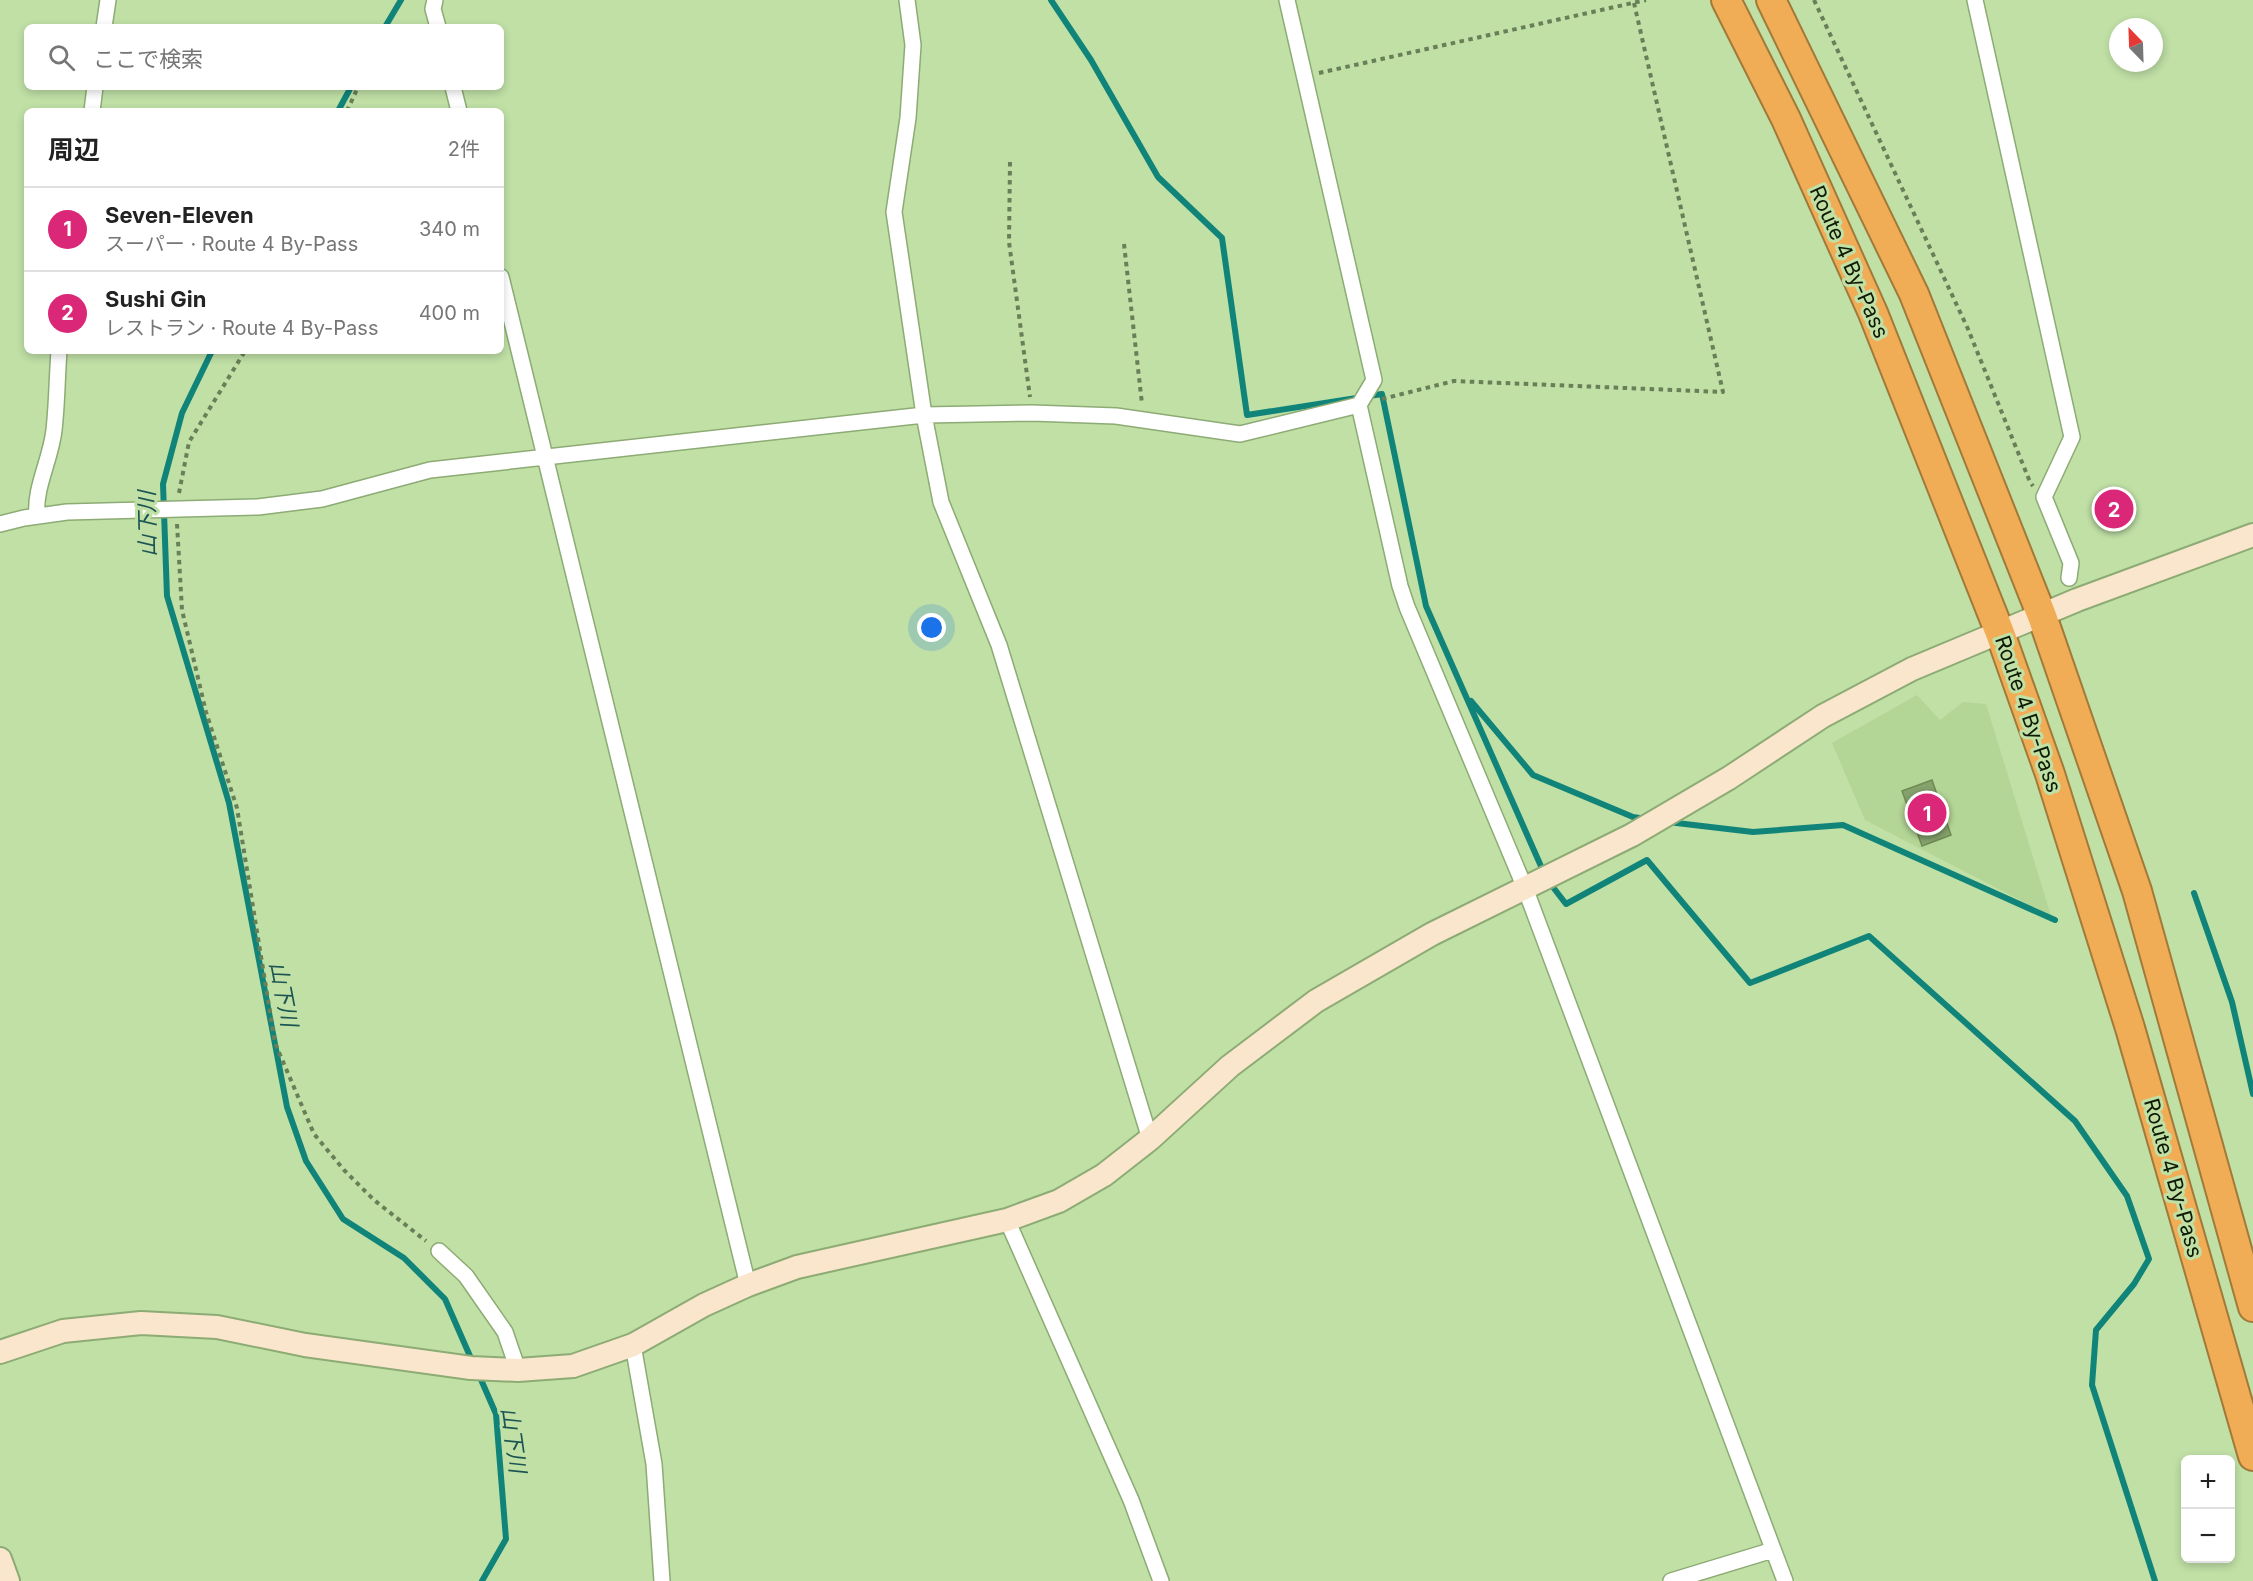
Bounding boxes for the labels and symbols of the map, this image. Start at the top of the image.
north arrow [2109,18,2163,72]
street label: Route 4 By-Pass [1805,182,1894,342]
pin: 2 [2094,486,2134,532]
water label: 山下川 [133,489,161,557]
your location [917,613,946,642]
street label: Route 4 By-Pass [1990,632,2067,796]
pin: 1 [1908,790,1946,836]
water label: 山下川 [265,959,303,1031]
street label: Route 4 By-Pass [2139,1095,2208,1260]
water label: 山下川 [497,1406,532,1476]

